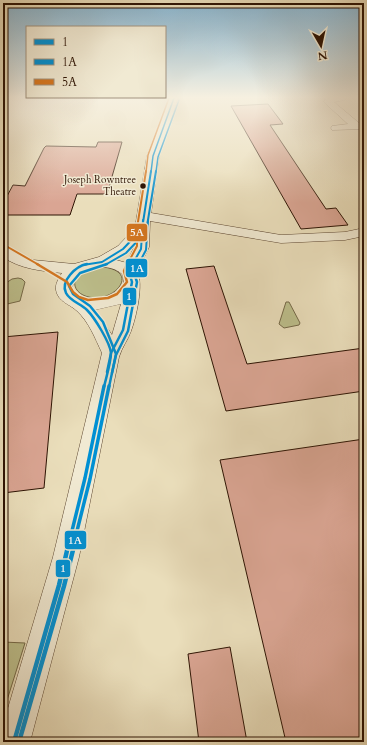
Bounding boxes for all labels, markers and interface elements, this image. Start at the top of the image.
legend [26,26,166,98]
north arrow [301,26,341,66]
text: 1 [62,34,68,50]
text: N [316,47,328,64]
text: 1A [62,54,77,70]
text: 5A [62,74,77,90]
place label: Joseph Rowntree Theatre [62,173,136,199]
marker: Joseph Rowntree Theatre [138,181,148,191]
line badge: 5A [126,223,148,242]
text: 5A [130,225,145,240]
line badge: 1A [125,258,148,278]
text: 1A [130,261,145,276]
line badge: 1 [122,287,137,306]
text: 1 [126,289,132,304]
line badge: 1A [64,530,87,550]
text: 1A [68,533,83,548]
line badge: 1 [55,559,71,578]
text: 1 [60,561,66,576]

